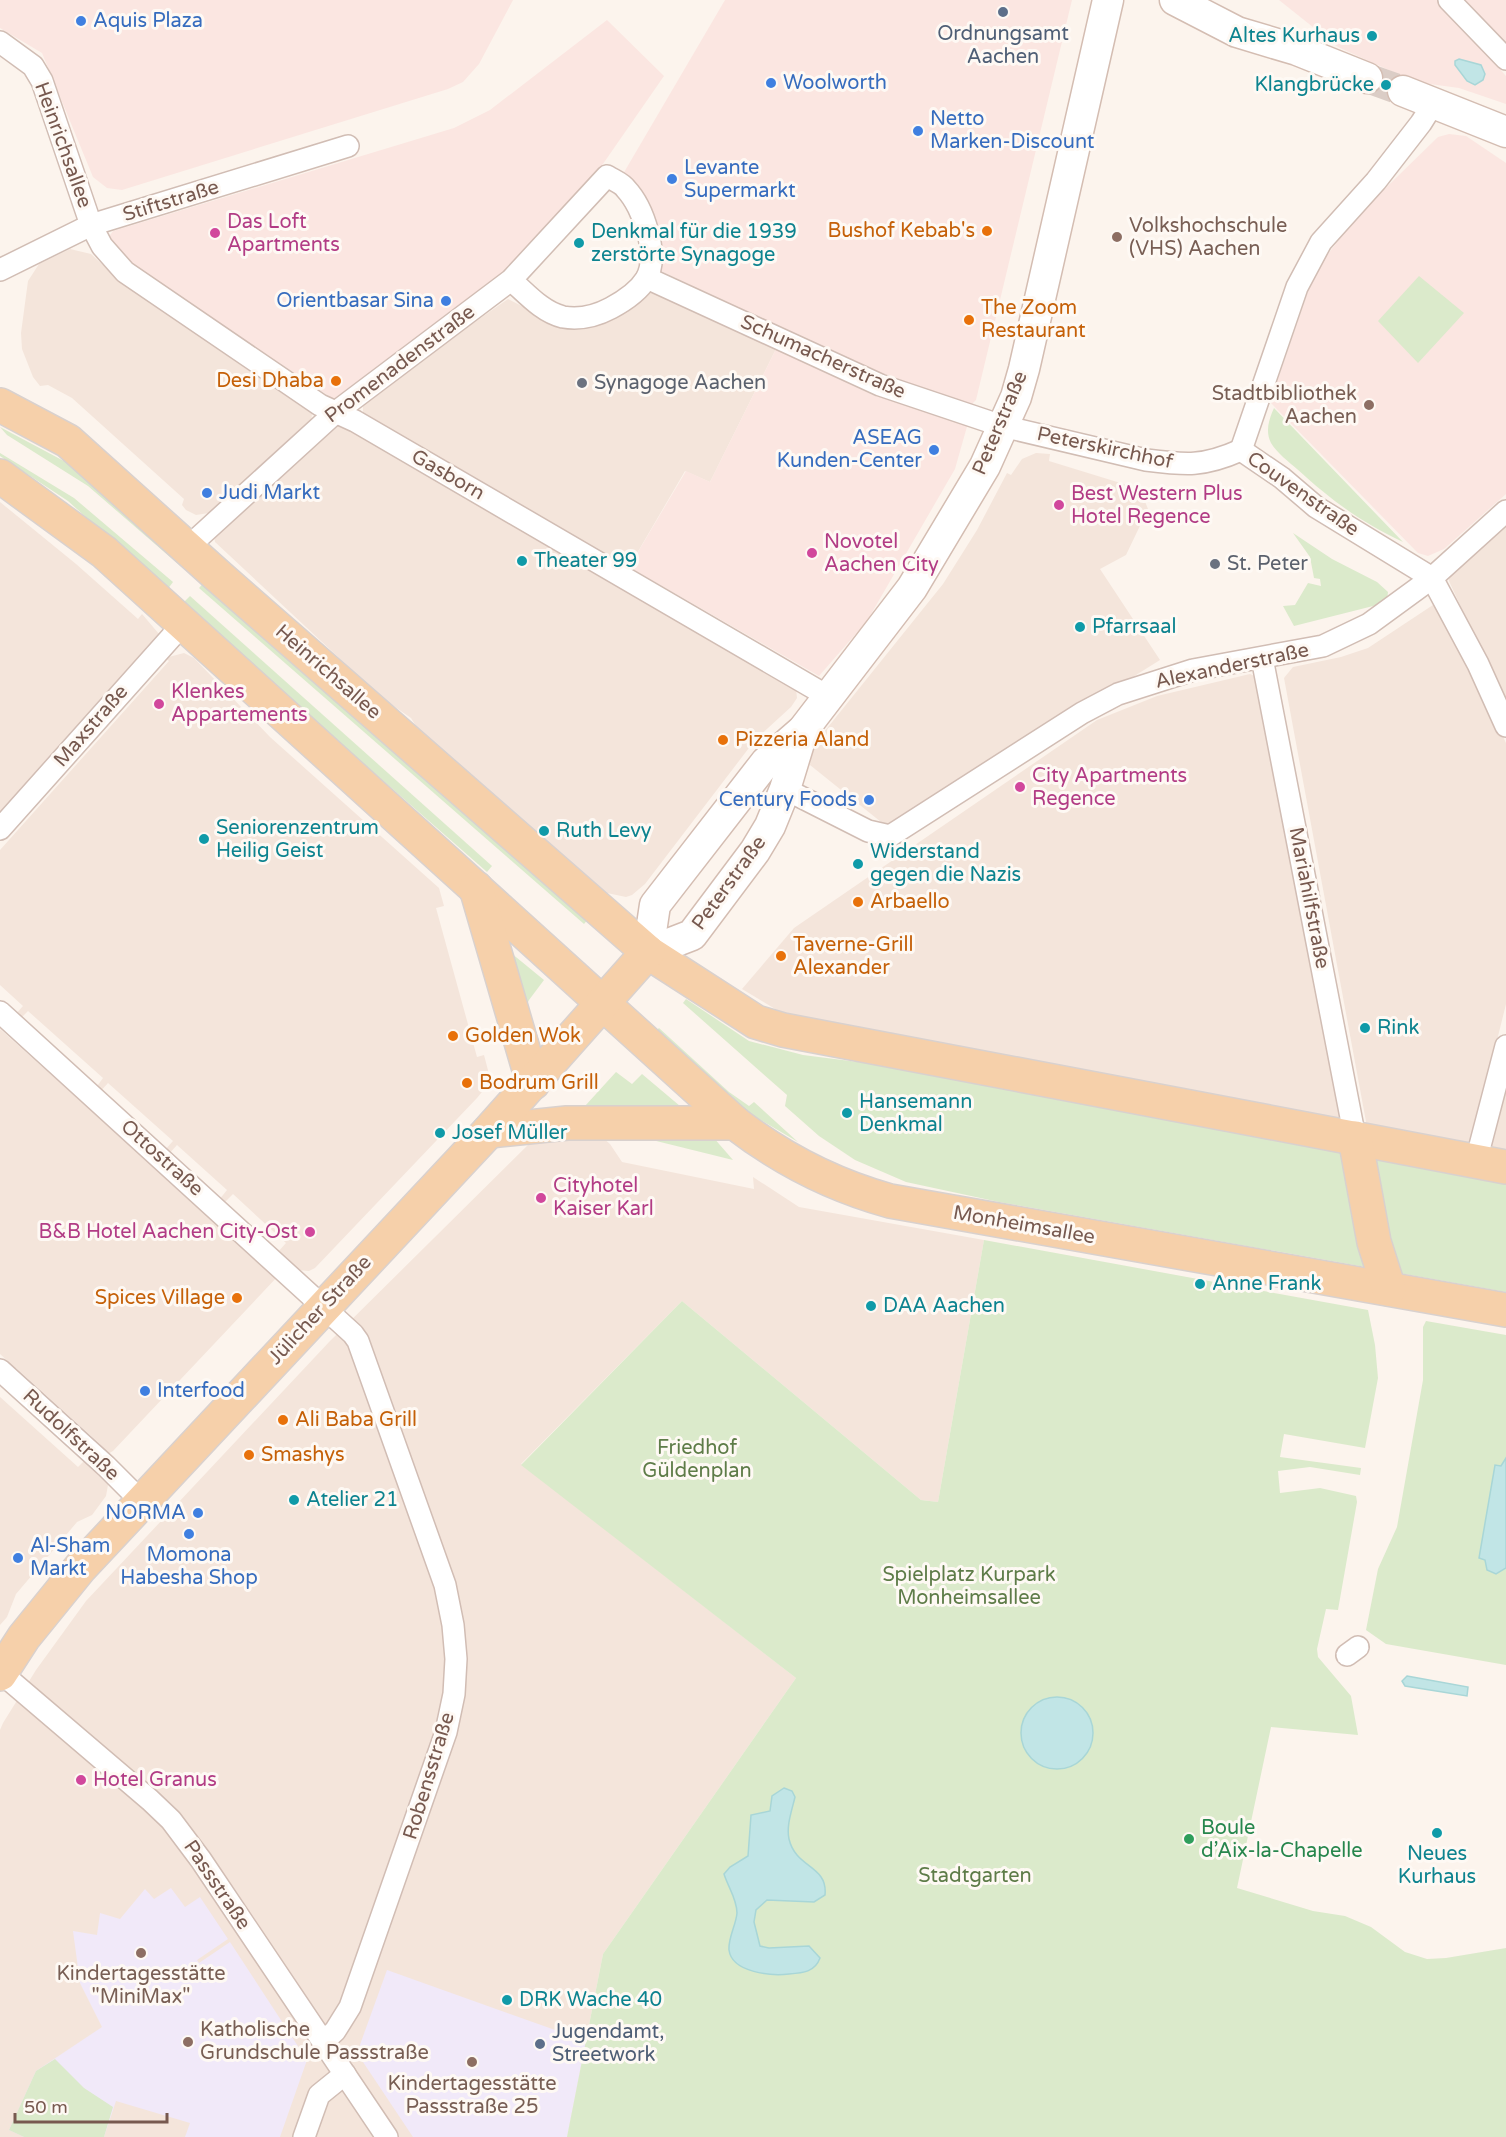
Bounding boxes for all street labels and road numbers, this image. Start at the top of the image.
street label: Heinrichsallee [29,79,97,211]
street label: Stiftstraße [120,175,222,227]
street label: Promenadenstraße [320,300,480,428]
street label: Schumacherstraße [737,310,909,404]
street label: Peterstraße [967,367,1033,479]
street label: Peterskirchhof [1035,422,1176,474]
street label: Gasborn [407,444,489,506]
street label: Couvenstraße [1242,446,1364,542]
street label: Heinrichsallee [270,620,386,724]
street label: Alexanderstraße [1153,638,1311,694]
street label: Maxstraße [49,680,133,772]
street label: Mariahilfstraße [1284,825,1334,971]
street label: Peterstraße [687,831,771,935]
street label: Ottostraße [116,1115,208,1201]
street label: Monheimsallee [951,1201,1097,1249]
street label: Jülicher Straße [263,1250,377,1370]
street label: Rudolfstraße [18,1384,124,1486]
street label: Robensstraße [398,1710,460,1842]
street label: Passstraße [178,1836,256,1934]

